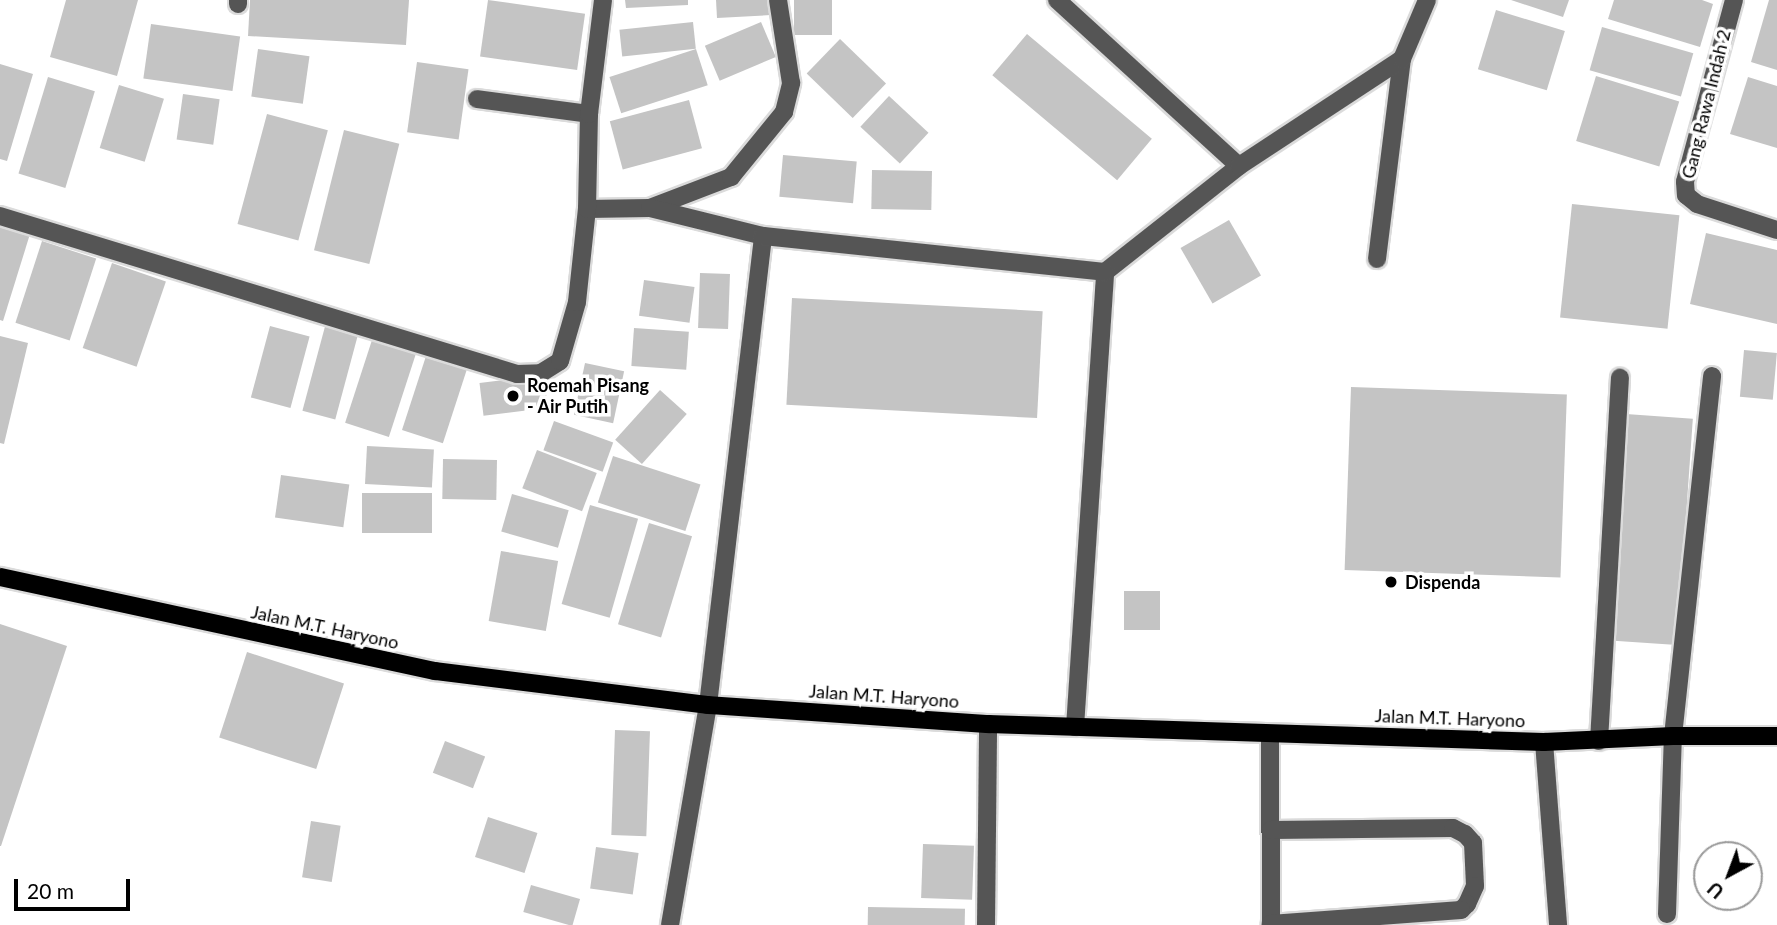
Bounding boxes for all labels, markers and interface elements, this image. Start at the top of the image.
street label: Gang Rawa Indah 2 [1677,27,1735,181]
place label: Roemah Pisang - Air Putih [527,375,649,418]
marker: Roemah Pisang - Air Putih [505,388,521,404]
place label: Dispenda [1405,571,1480,593]
marker: Dispenda [1383,574,1399,590]
street label: Jalan M.T. Haryono [249,601,401,653]
street label: Jalan M.T. Haryono [808,680,960,712]
street label: Jalan M.T. Haryono [1374,705,1526,731]
north arrow [1693,841,1763,911]
scale bar [18,866,133,910]
text: U [1702,877,1728,904]
text: 20 m [27,878,74,903]

